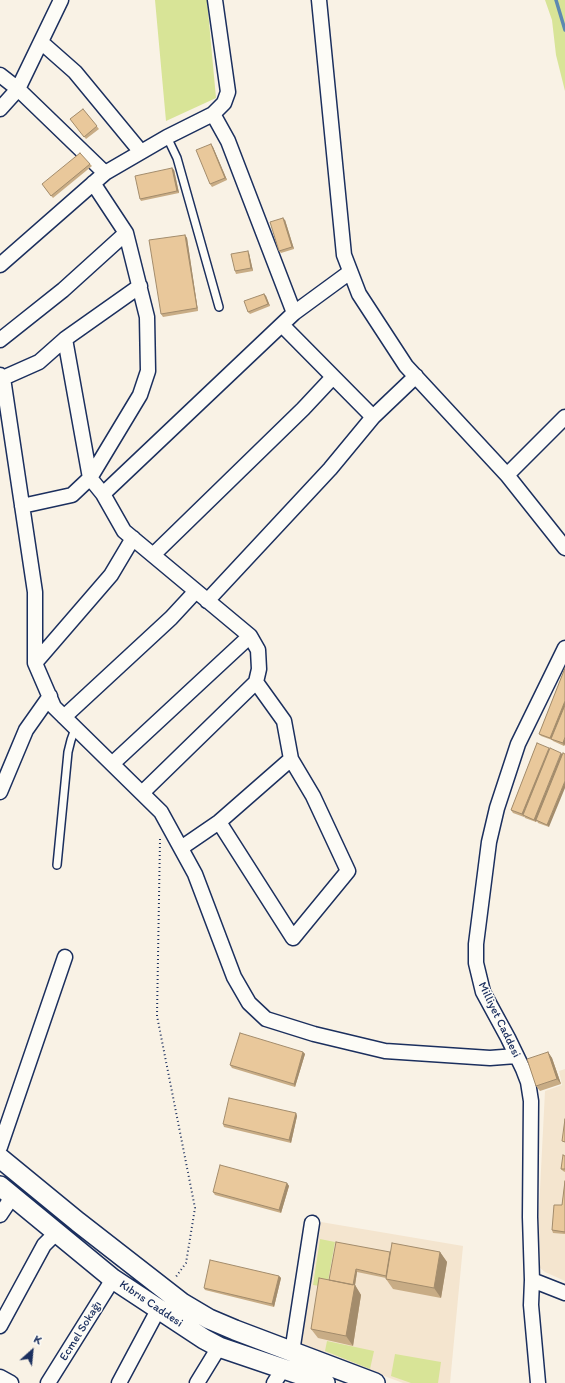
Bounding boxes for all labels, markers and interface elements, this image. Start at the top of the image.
street label: Milliyet Caddesi [475,980,523,1060]
street label: Kıbrıs Caddesi [116,1277,186,1331]
street label: Ecmel Sokağı [57,1298,105,1364]
north arrow [12,1331,52,1371]
text: K [32,1332,44,1347]

